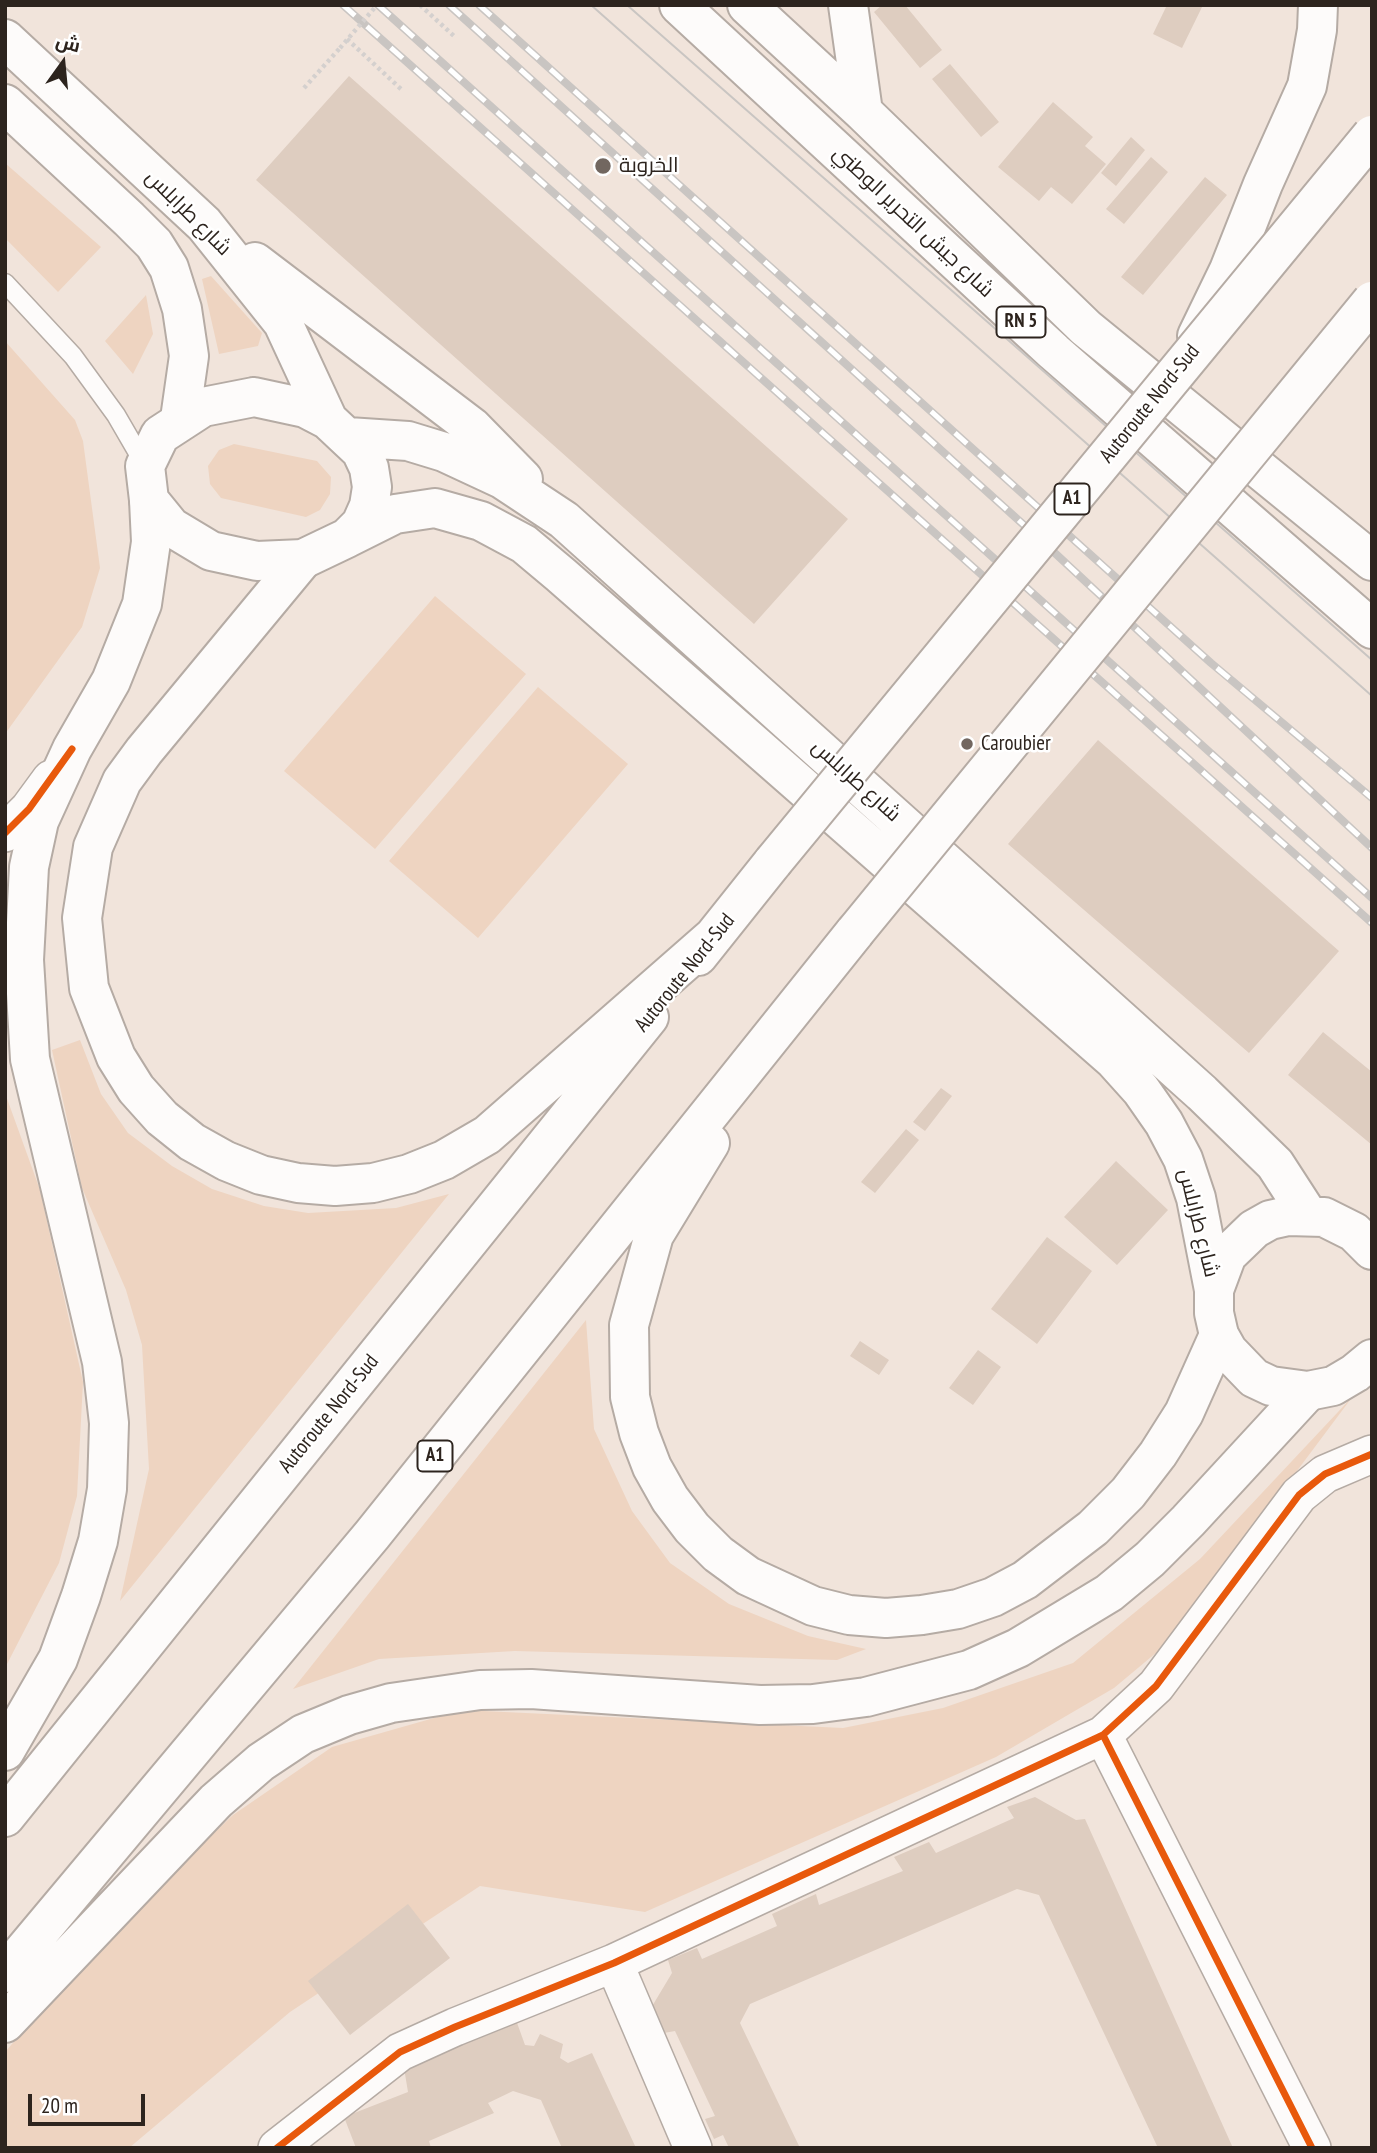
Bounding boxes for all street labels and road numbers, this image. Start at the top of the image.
street label: شارع جيش التحرير الوطني [827,141,999,303]
street label: شارع طرابلس [140,165,236,261]
road number: RN 5 [996,306,1046,338]
street label: Autoroute Nord-Sud [1095,340,1205,468]
road number: A1 [1054,484,1090,514]
street label: شارع طرابلس [806,735,906,827]
street label: Autoroute Nord-Sud [630,909,740,1037]
street label: شارع طرابلس [1172,1166,1224,1280]
street label: Autoroute Nord-Sud [274,1350,384,1478]
road number: A1 [418,1440,452,1472]

